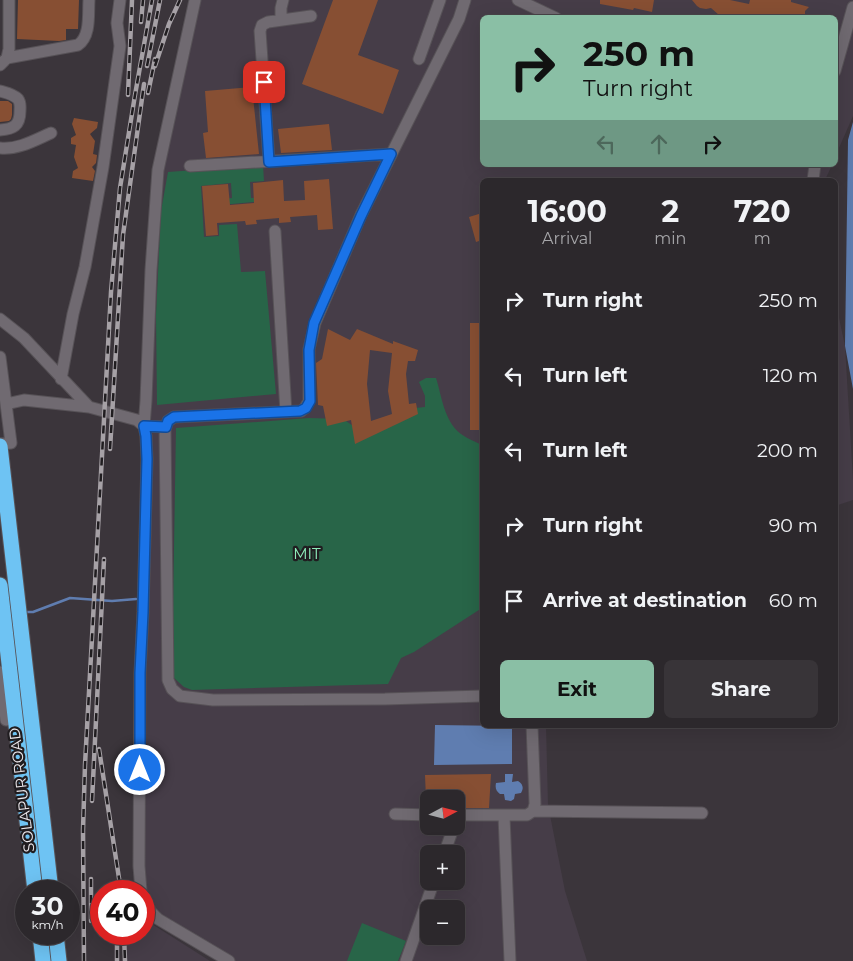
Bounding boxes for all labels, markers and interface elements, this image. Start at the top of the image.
text: 250 m [583,32,695,75]
icon: right [500,35,565,100]
pin [243,61,285,103]
icon: arrive [250,68,278,96]
text: Turn right [583,75,693,102]
icon: left [592,130,620,158]
icon: ahead [645,130,673,158]
icon: right [698,130,726,158]
text: 16:00 [527,193,607,230]
text: 2 [662,193,679,230]
text: 720 [734,193,791,230]
text: Arrival [542,229,592,248]
text: min [654,229,686,248]
text: m [754,229,771,248]
icon: right [500,287,528,315]
text: Turn right [543,289,643,312]
text: 250 m [759,289,818,312]
icon: left [500,362,528,390]
text: Turn left [543,364,628,387]
text: 120 m [763,364,818,387]
icon: left [500,437,528,465]
text: Turn left [543,439,628,462]
text: 200 m [757,439,818,462]
icon: right [500,512,528,540]
text: Turn right [543,514,643,537]
text: 90 m [769,514,818,537]
park label: MIT [293,544,321,563]
icon: arrive [500,587,528,615]
text: Arrive at destination [543,589,747,612]
text: 60 m [769,589,818,612]
button: Exit [500,660,654,718]
button: Share [664,660,818,718]
street label: SOLAPUR ROAD [4,727,39,853]
position arrow [113,743,165,795]
north arrow [420,790,465,835]
map controls [420,790,465,945]
button: + [420,845,465,890]
speed limit sign: 40 [90,880,155,945]
text: 30 [32,891,63,921]
button: − [420,900,465,945]
text: km/h [31,917,64,932]

